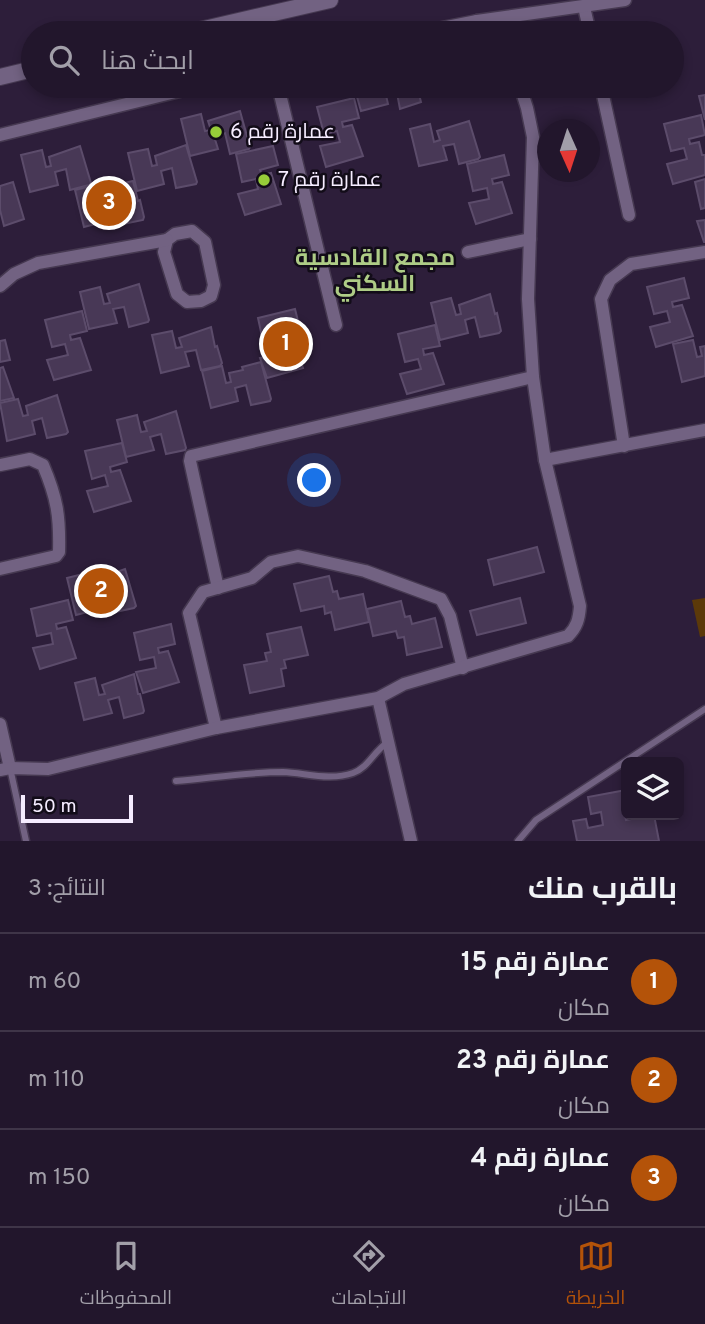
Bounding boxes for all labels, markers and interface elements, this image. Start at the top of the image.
search box [21,21,684,98]
icon: search [45,41,83,79]
text: ابحث هنا [101,46,194,79]
place label: عمارة رقم 6 [230,119,335,146]
north arrow [537,119,600,182]
marker: عمارة رقم 6 [208,124,224,140]
place label: عمارة رقم 7 [278,167,382,194]
marker: عمارة رقم 7 [256,172,272,188]
pin: 3 [86,177,132,229]
district label: مجمع القادسية السكني [295,245,455,302]
pin: 1 [263,318,309,370]
your location [297,463,331,497]
pin: 2 [78,565,124,617]
map controls [621,757,684,820]
button: layers [621,757,684,820]
scale bar [21,792,133,824]
text: 50 m [32,795,77,819]
text: بالقرب منك [528,872,677,909]
text: النتائج: 3 [28,875,106,904]
text: عمارة رقم 15 [461,947,610,980]
text: 60 m [28,968,81,997]
text: 1 [649,968,659,997]
text: مكان [558,995,610,1024]
text: عمارة رقم 23 [456,1045,610,1078]
text: 110 m [28,1066,85,1095]
text: 2 [647,1066,661,1095]
text: مكان [558,1093,610,1122]
text: عمارة رقم 4 [471,1143,610,1176]
text: 150 m [28,1164,90,1193]
text: 3 [647,1164,661,1193]
text: مكان [558,1191,610,1220]
tab: المحفوظات [80,1237,172,1315]
tab: الاتجاهات [331,1237,407,1315]
tab: الخريطة [566,1237,625,1315]

